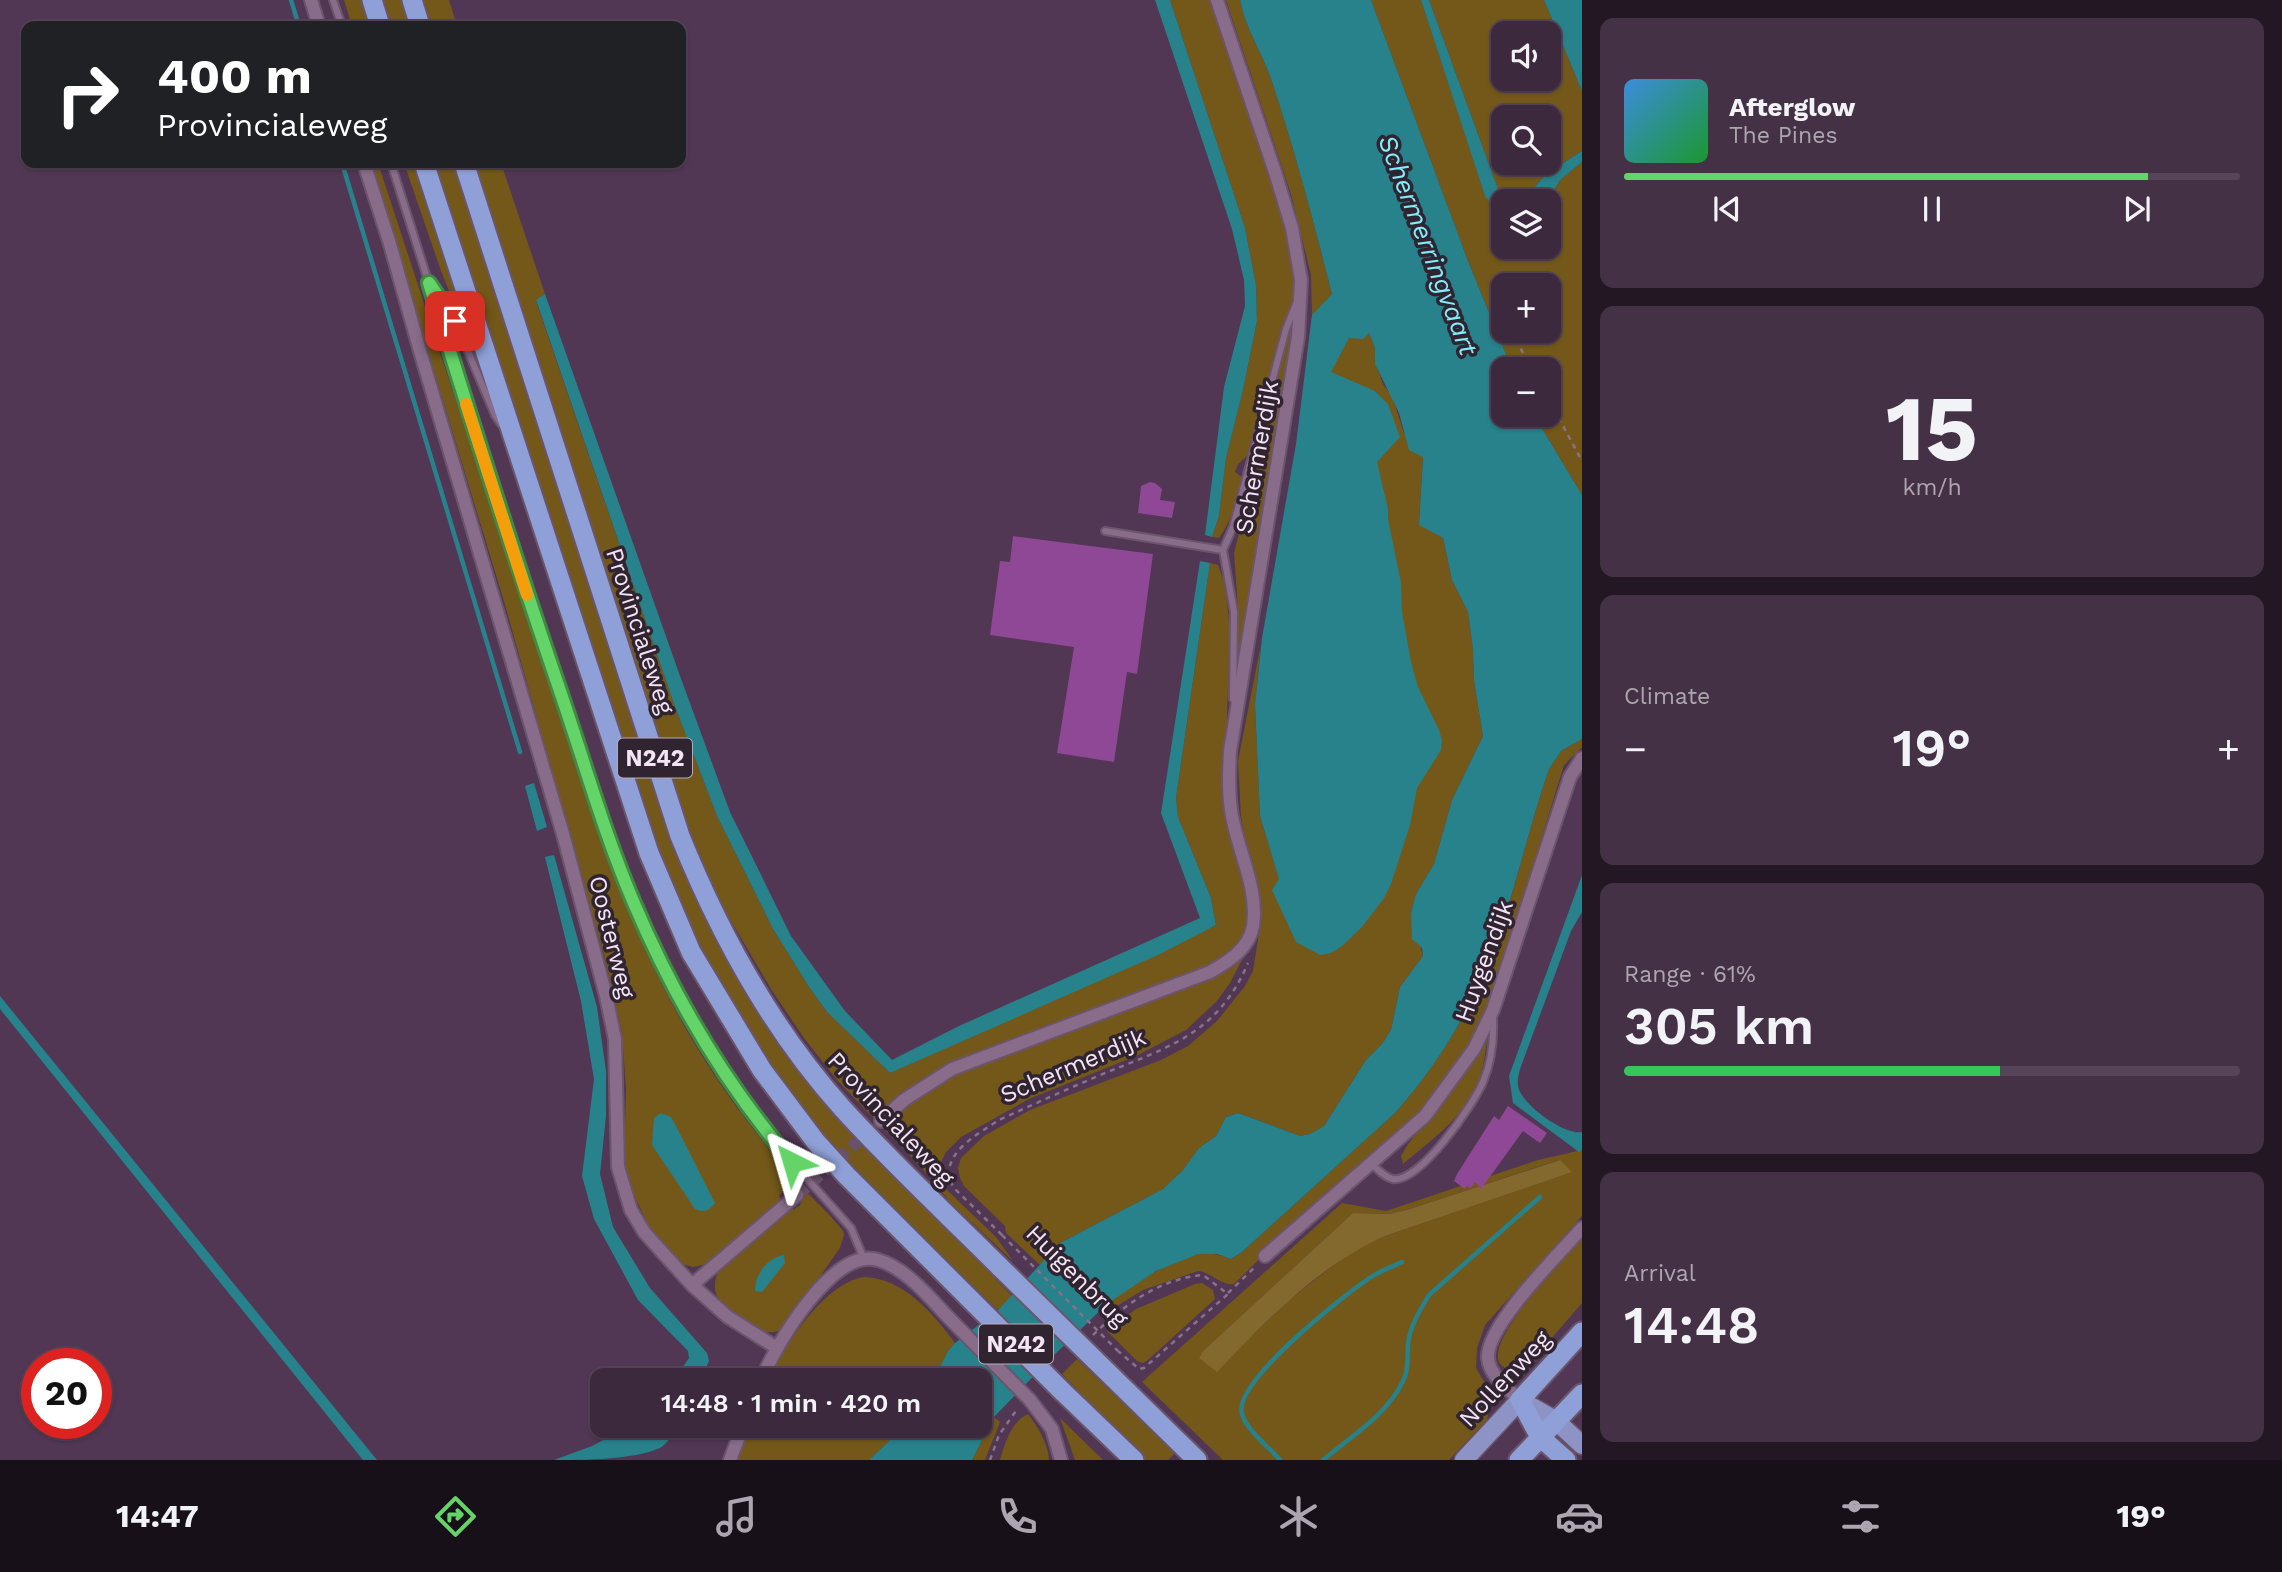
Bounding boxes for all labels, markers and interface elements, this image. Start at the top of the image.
map controls [1491,21,1561,427]
button: sound [1491,21,1561,91]
text: 400 m [157,47,312,105]
icon: right [42,49,133,140]
text: Afterglow [1729,92,1855,122]
button: search [1491,105,1561,175]
text: Provincialeweg [157,106,387,144]
text: The Pines [1729,122,1838,149]
water label: Schermerringvaart [1372,131,1484,360]
button: layers [1491,189,1561,259]
icon: previous [1708,190,1746,228]
icon: pause [1913,190,1951,228]
icon: next [2118,190,2156,228]
button: + [1491,273,1561,343]
pin [425,291,485,351]
icon: arrive [436,302,474,340]
button: − [1491,357,1561,427]
text: 15 [1886,375,1978,482]
street label: Schermerdijk [1230,378,1284,536]
text: km/h [1902,474,1962,501]
street label: Provincialeweg [600,545,680,718]
text: Climate [1624,683,1710,710]
text: 19° [1893,718,1971,779]
text: − [1624,727,1647,771]
text: + [2217,727,2240,771]
road number: N242 [618,738,692,778]
street label: Oosterweg [583,873,641,1001]
street label: Huygendijk [1449,896,1519,1026]
text: Range · 61% [1624,961,1756,988]
text: 305 km [1624,996,1814,1057]
street label: Schermerdijk [996,1023,1150,1109]
street label: Provincialeweg [822,1046,960,1192]
position arrow [755,1125,829,1199]
street label: Huigenbrug [1020,1219,1134,1333]
text: Arrival [1624,1260,1696,1287]
text: 14:48 [1624,1295,1759,1356]
road number: N242 [979,1324,1053,1364]
street label: Nollenweg [1453,1325,1557,1433]
speed limit sign: 20 [21,1348,112,1439]
text: 14:48 · 1 min · 420 m [661,1388,921,1418]
icon: directions [431,1492,480,1541]
icon: music [712,1492,761,1541]
icon: phone [993,1492,1042,1541]
icon: climate [1274,1492,1323,1541]
icon: car [1555,1492,1604,1541]
icon: filters [1836,1492,1885,1541]
text: 14:47 [116,1497,199,1535]
text: 19° [2117,1497,2166,1535]

